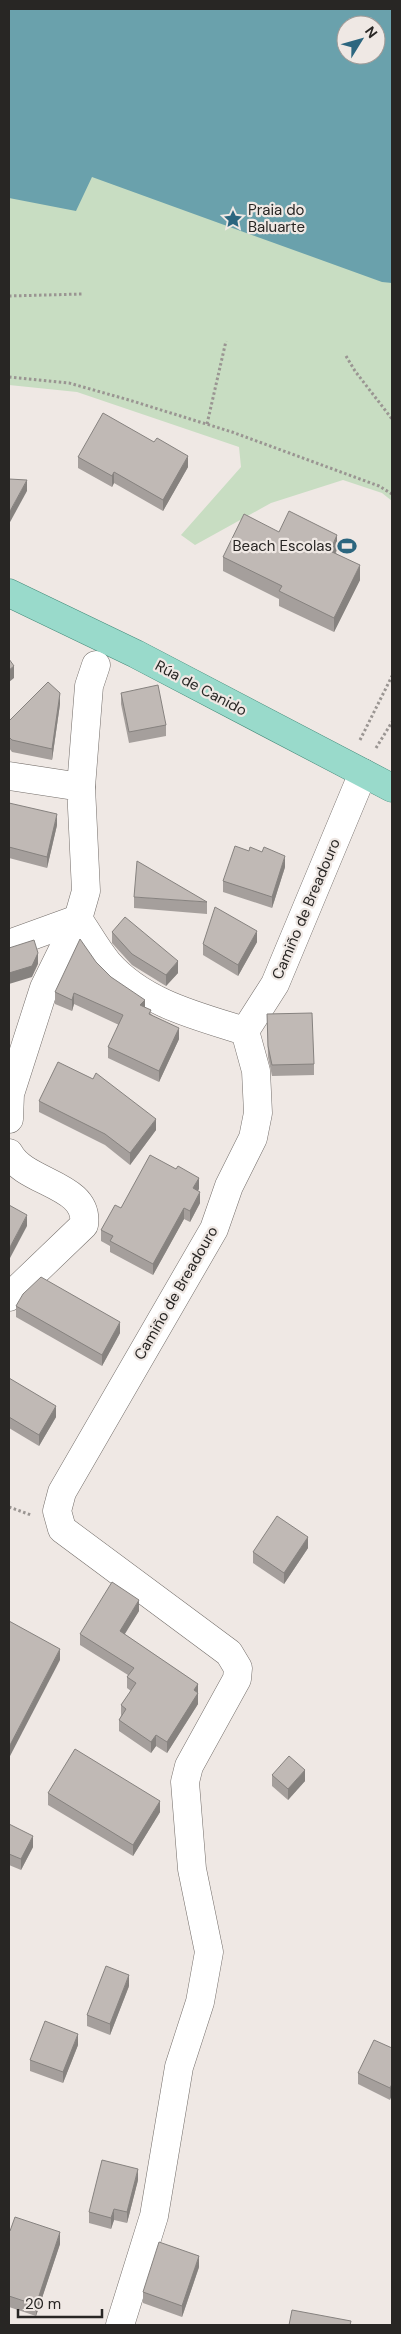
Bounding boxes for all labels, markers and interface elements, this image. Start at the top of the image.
north arrow [336,15,386,65]
text: N [361,23,382,42]
place label: Praia do Baluarte [248,200,305,237]
place icon: Praia do Baluarte [222,208,244,230]
sports icon: Beach Escolas [336,535,358,557]
place label: Beach Escolas [233,536,332,556]
street label: Rúa de Canido [152,655,250,721]
street label: Camiño de Breadouro [267,835,345,983]
street label: Camiño de Breadouro [130,1222,223,1364]
scale bar [18,2286,101,2318]
text: 20 m [25,2294,61,2314]

